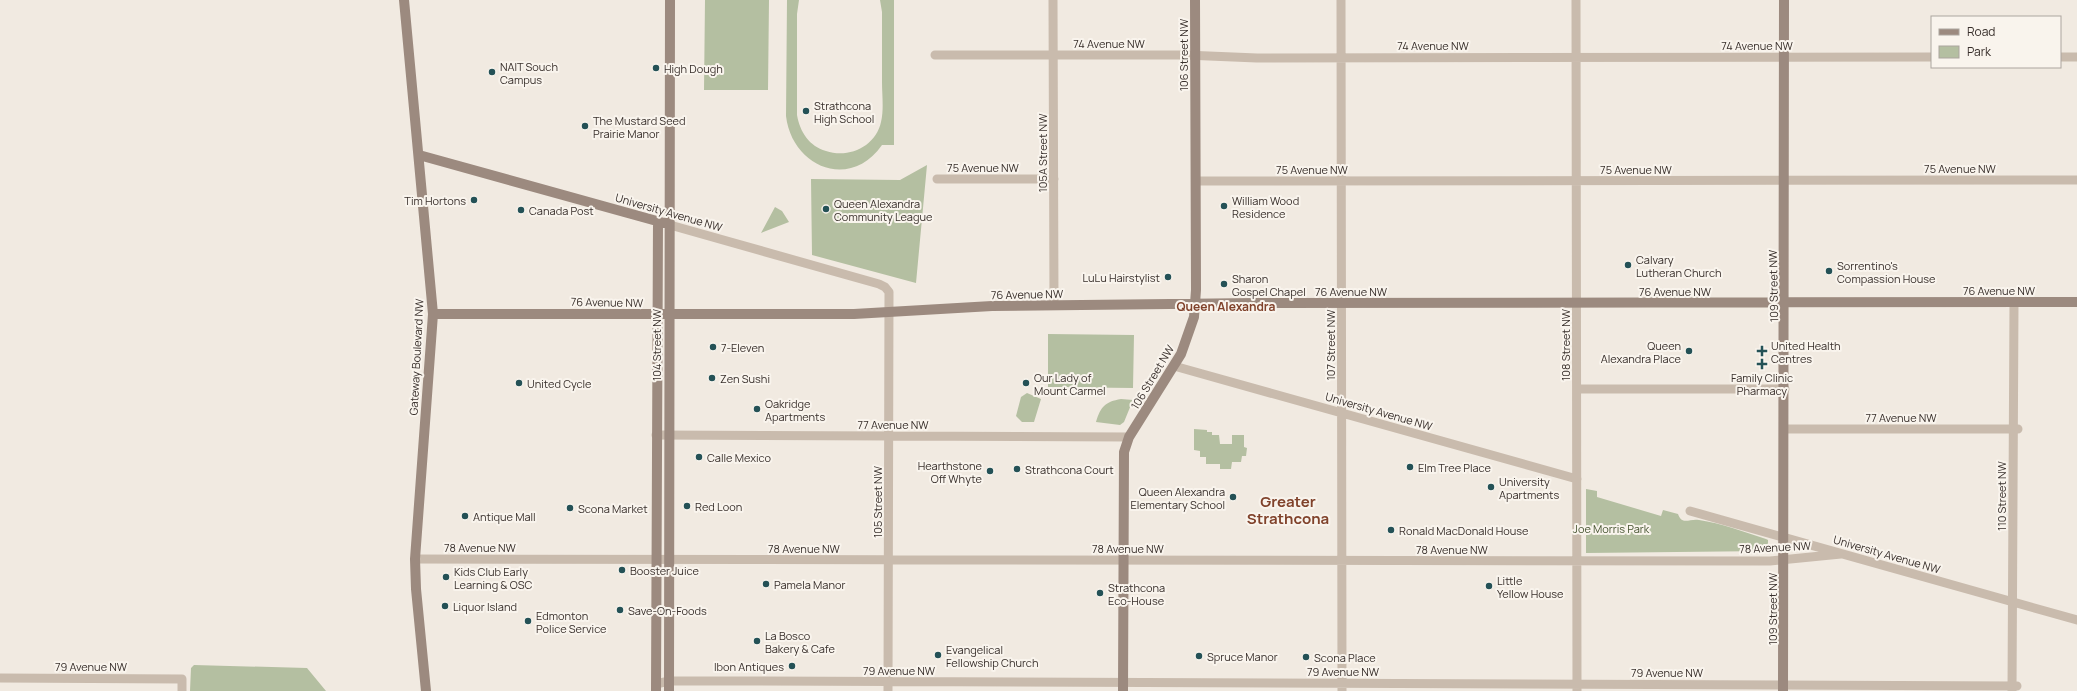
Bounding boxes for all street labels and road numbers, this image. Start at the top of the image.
street label: 106 Street NW [1176,18,1191,91]
street label: 74 Avenue NW [1073,36,1145,51]
street label: 74 Avenue NW [1397,38,1469,53]
street label: 74 Avenue NW [1721,38,1793,53]
street label: 105A Street NW [1035,113,1050,192]
street label: 75 Avenue NW [947,160,1020,175]
street label: 75 Avenue NW [1924,161,1997,176]
street label: 75 Avenue NW [1276,162,1349,177]
street label: 75 Avenue NW [1600,162,1673,177]
street label: University Avenue NW [614,190,725,235]
street label: 109 Street NW [1765,249,1781,322]
street label: 76 Avenue NW [1963,283,2036,298]
street label: 76 Avenue NW [1315,284,1388,299]
street label: 76 Avenue NW [1639,284,1712,299]
street label: 76 Avenue NW [991,286,1064,302]
street label: 76 Avenue NW [571,294,644,310]
street label: Gateway Boulevard NW [405,298,427,416]
street label: 104 Street NW [649,308,664,381]
street label: 108 Street NW [1558,308,1573,381]
street label: 107 Street NW [1323,309,1338,381]
street label: 106 Street NW [1127,342,1177,412]
street label: University Avenue NW [1324,389,1435,434]
street label: 77 Avenue NW [1865,410,1937,425]
street label: 77 Avenue NW [857,417,929,432]
street label: 110 Street NW [1994,460,2009,531]
street label: 105 Street NW [870,465,885,538]
street label: University Avenue NW [1832,532,1943,577]
street label: 78 Avenue NW [1739,538,1812,556]
street label: 78 Avenue NW [444,540,517,555]
street label: 78 Avenue NW [768,541,841,556]
street label: 78 Avenue NW [1092,541,1165,556]
street label: 78 Avenue NW [1416,542,1489,557]
street label: 109 Street NW [1765,572,1780,645]
street label: 79 Avenue NW [55,659,128,674]
street label: 79 Avenue NW [863,663,936,678]
street label: 79 Avenue NW [1307,664,1380,679]
street label: 79 Avenue NW [1631,665,1704,680]

